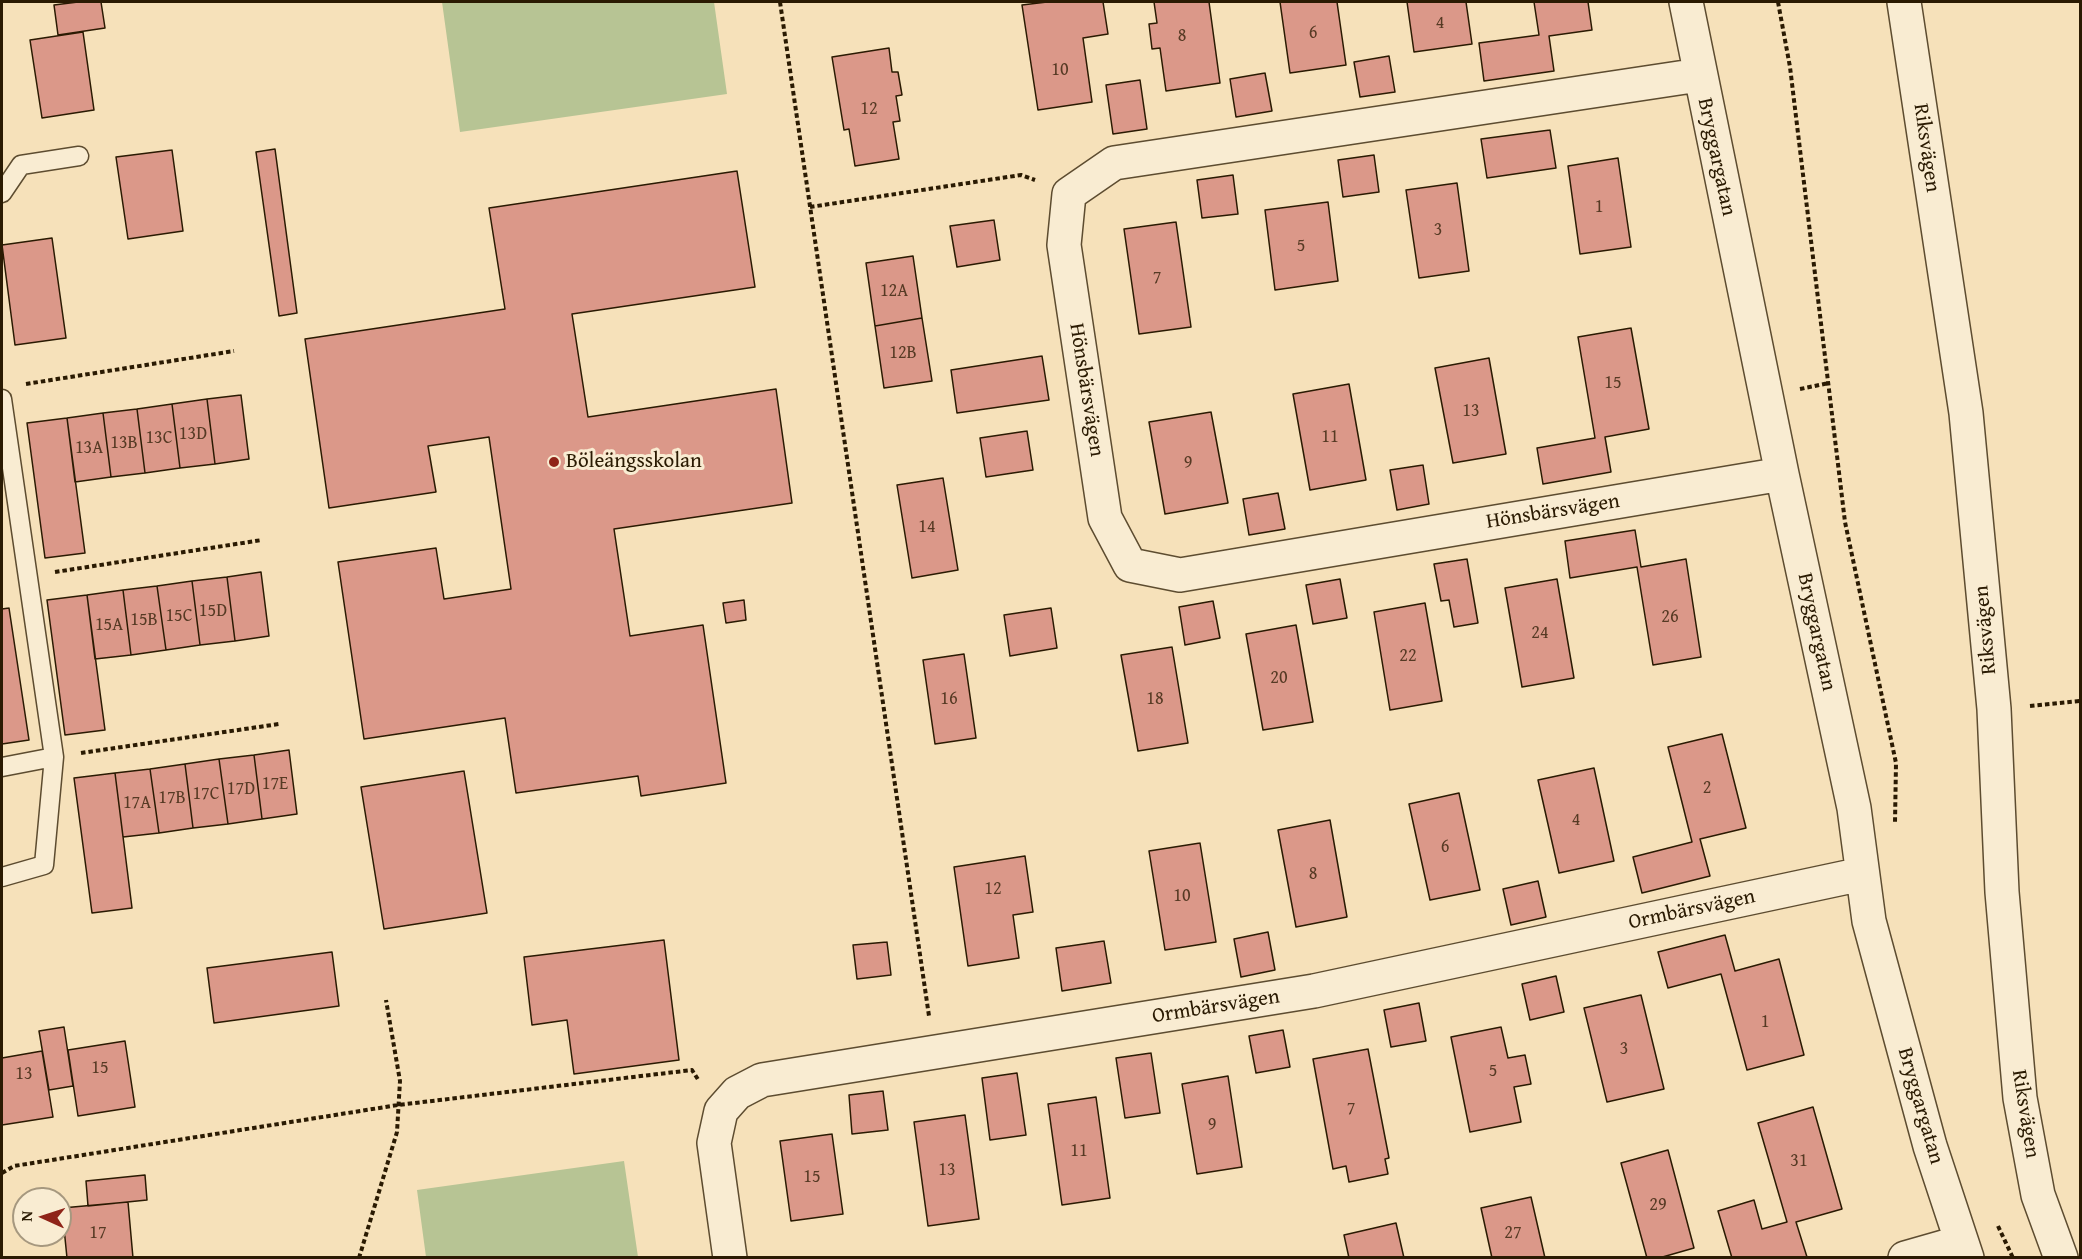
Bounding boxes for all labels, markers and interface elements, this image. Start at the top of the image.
house number: 4 [1436,12,1444,34]
house number: 6 [1309,22,1317,44]
house number: 8 [1178,25,1186,47]
house number: 10 [1051,59,1069,81]
street label: Bryggargatan [1691,96,1741,218]
house number: 12 [860,98,878,120]
street label: Riksvägen [1907,102,1945,194]
house number: 1 [1595,196,1603,218]
house number: 3 [1434,219,1442,241]
house number: 5 [1297,235,1305,257]
house number: 7 [1153,267,1161,289]
house number: 12A [880,280,908,302]
street label: Hönsbärsvägen [1063,321,1109,459]
house number: 12B [889,342,917,364]
house number: 15 [1604,372,1622,394]
house number: 13 [1462,400,1480,422]
house number: 13D [179,423,207,445]
house number: 11 [1321,426,1339,448]
house number: 13C [145,427,173,449]
house number: 13B [110,432,138,454]
house number: 13A [75,437,103,459]
place label: Böleängsskolan [566,449,702,475]
house number: 9 [1184,452,1192,474]
marker: Böleängsskolan [547,455,561,469]
street label: Hönsbärsvägen [1484,489,1622,535]
house number: 14 [918,516,936,538]
street label: Bryggargatan [1791,571,1841,693]
street label: Riksvägen [1970,584,2002,676]
house number: 15D [199,600,227,622]
house number: 15C [165,605,193,627]
house number: 26 [1661,606,1679,628]
house number: 15B [130,609,158,631]
house number: 15A [95,614,123,636]
house number: 24 [1531,622,1549,644]
house number: 22 [1399,645,1417,667]
house number: 20 [1270,667,1288,689]
house number: 16 [940,688,958,710]
house number: 18 [1146,688,1164,710]
house number: 17E [262,773,288,795]
house number: 2 [1703,777,1711,799]
house number: 17D [227,778,255,800]
house number: 17C [192,783,220,805]
house number: 17B [158,787,186,809]
house number: 17A [123,792,151,814]
house number: 4 [1572,809,1580,831]
house number: 6 [1441,836,1449,858]
house number: 8 [1309,863,1317,885]
house number: 12 [984,878,1002,900]
street label: Ormbärsvägen [1626,884,1758,936]
house number: 10 [1173,885,1191,907]
street label: Ormbärsvägen [1150,984,1282,1030]
house number: 1 [1761,1011,1769,1033]
house number: 3 [1620,1038,1628,1060]
street label: Bryggargatan [1891,1045,1949,1167]
house number: 15 [91,1057,109,1079]
house number: 5 [1489,1060,1497,1082]
house number: 13 [15,1063,33,1085]
street label: Riksvägen [2006,1068,2044,1160]
house number: 7 [1347,1098,1355,1120]
house number: 9 [1208,1114,1216,1136]
house number: 11 [1070,1140,1088,1162]
house number: 31 [1790,1150,1808,1172]
house number: 13 [938,1159,956,1181]
house number: 15 [803,1166,821,1188]
north arrow [12,1187,72,1247]
house number: 29 [1649,1194,1667,1216]
text: N [14,1210,38,1222]
house number: 17 [89,1222,107,1244]
house number: 27 [1504,1222,1522,1244]

